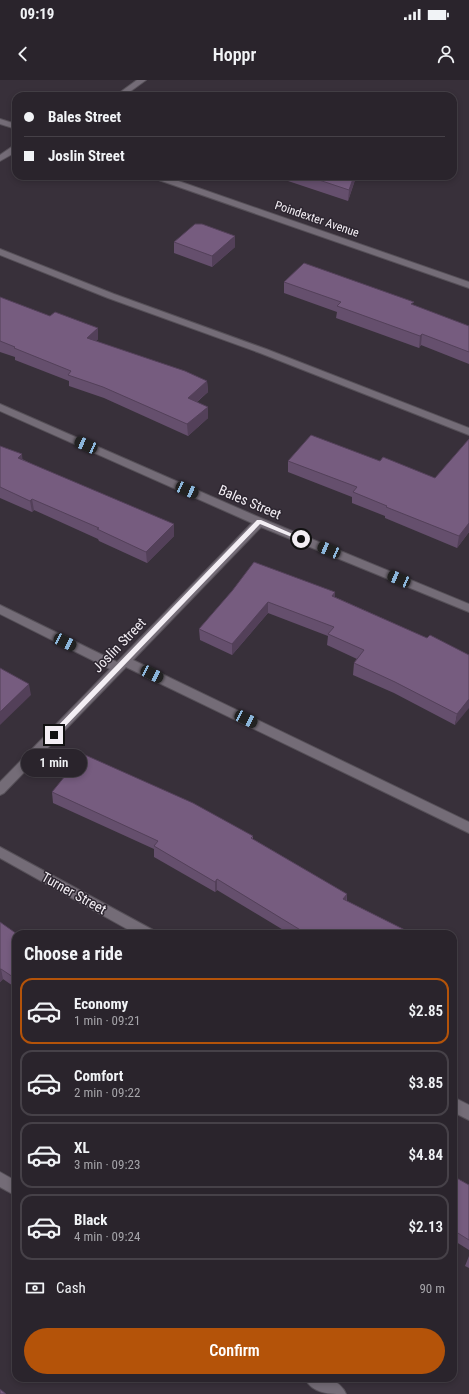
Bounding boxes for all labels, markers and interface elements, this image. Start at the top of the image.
text: 09:19 [20,5,54,23]
icon: back [12,43,34,65]
icon: person [435,43,457,65]
text: Hoppr [213,44,256,65]
text: Bales Street [48,108,121,126]
text: Joslin Street [48,147,125,165]
street label: Poindexter Avenue [273,198,361,240]
car [73,435,99,455]
car [174,480,200,500]
street label: Bales Street [216,482,284,522]
route start [292,530,310,548]
car [316,540,342,560]
car [386,569,412,589]
street label: Joslin Street [89,614,149,676]
car [52,631,78,653]
car [139,663,165,685]
car [233,708,259,730]
route end [45,726,63,744]
callout: 1 min [21,749,87,777]
text: 1 min [40,755,68,770]
street label: Turner Street [39,869,109,917]
text: Choose a ride [24,943,123,964]
icon: car [26,993,62,1029]
text: Economy [74,995,128,1013]
text: $2.85 [409,1002,443,1020]
text: 1 min · 09:21 [74,1013,140,1028]
icon: car [26,1065,62,1101]
text: Comfort [74,1067,123,1085]
text: $3.85 [409,1074,443,1092]
text: 2 min · 09:22 [74,1085,140,1100]
icon: car [26,1137,62,1173]
text: XL [74,1139,90,1157]
text: $4.84 [409,1146,443,1164]
text: 3 min · 09:23 [74,1157,140,1172]
icon: car [26,1209,62,1245]
text: Black [74,1211,107,1229]
text: $2.13 [409,1218,443,1236]
text: 4 min · 09:24 [74,1229,140,1244]
icon: cash [24,1277,46,1299]
text: Cash [56,1279,86,1297]
text: 90 m [419,1281,445,1296]
button: Confirm [24,1328,445,1374]

